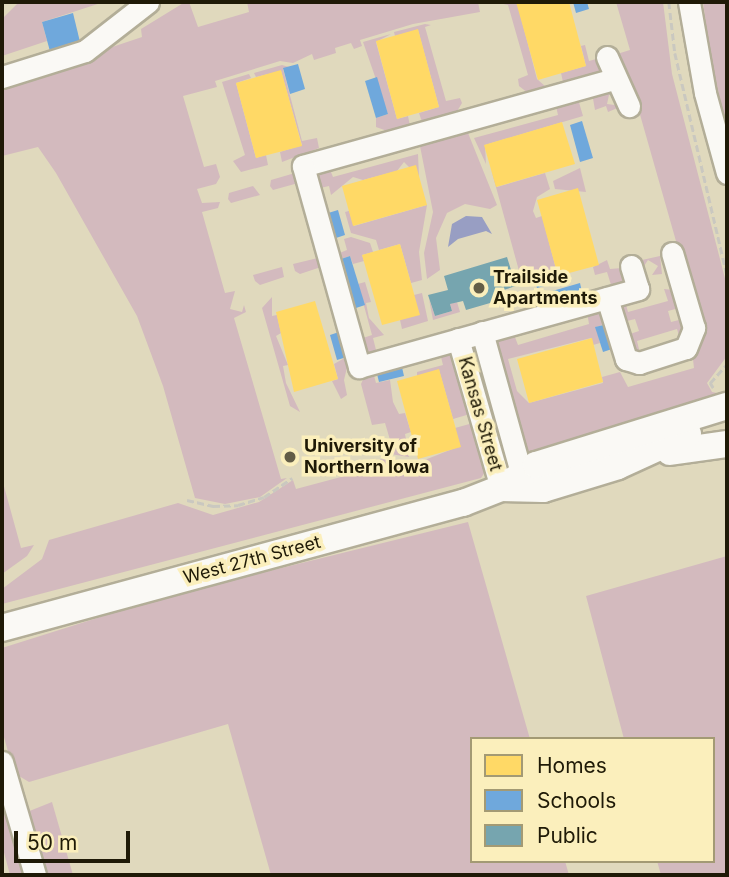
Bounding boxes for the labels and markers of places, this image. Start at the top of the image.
place label: Trailside Apartments [493,267,598,310]
marker: Trailside Apartments [471,280,487,296]
place label: University of Northern Iowa [304,436,429,478]
marker: University of Northern Iowa [282,449,298,465]

